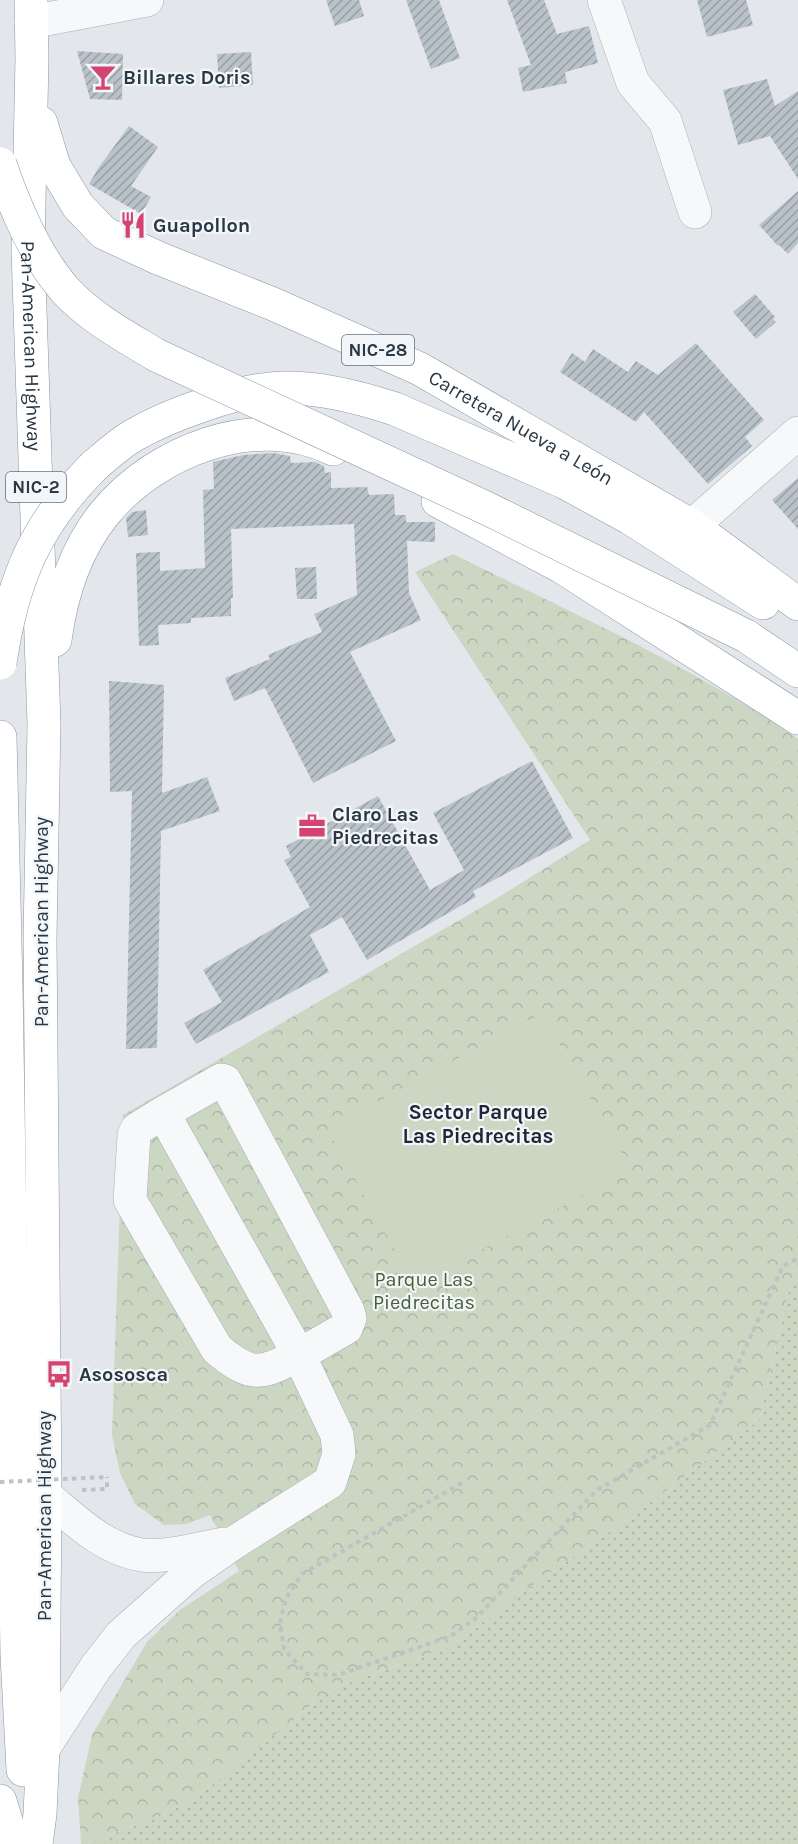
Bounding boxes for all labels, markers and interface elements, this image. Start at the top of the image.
bar icon: Billares Doris [88,62,118,92]
place label: Billares Doris [123,66,250,89]
restaurant icon: Guapollon [118,210,148,240]
place label: Guapollon [153,214,250,237]
street label: Pan-American Highway [16,240,46,452]
road number: NIC-28 [342,335,414,365]
street label: Carretera Nueva a León [425,365,618,490]
road number: NIC-2 [6,472,66,502]
place label: Claro Las Piedrecitas [332,803,439,849]
office icon: Claro Las Piedrecitas [297,811,327,841]
street label: Pan-American Highway [30,817,53,1027]
district label: Sector Parque Las Piedrecitas [402,1100,554,1148]
park label: Parque Las Piedrecitas [373,1268,475,1314]
bus stop icon: Asososca [44,1359,74,1389]
place label: Asososca [79,1363,168,1386]
street label: Pan-American Highway [33,1411,56,1621]

